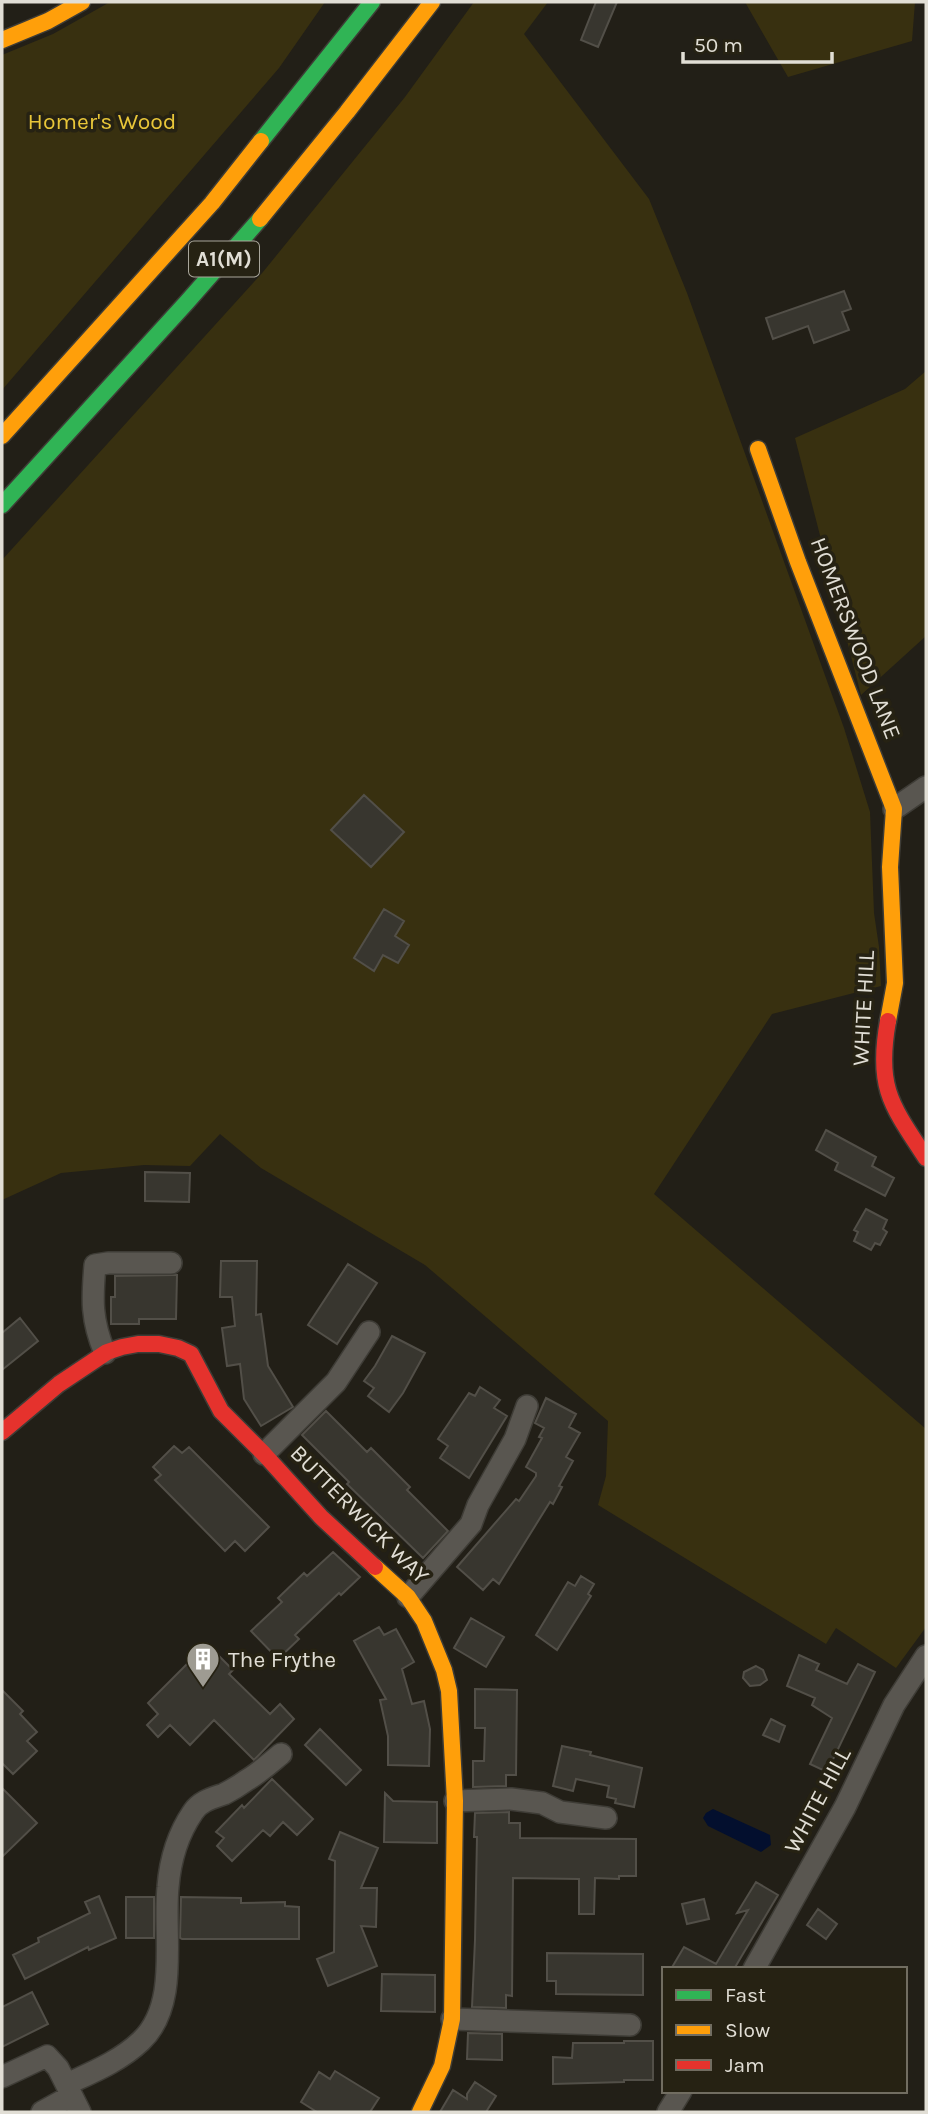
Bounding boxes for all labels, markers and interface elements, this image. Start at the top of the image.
scale bar [683,21,832,65]
text: 50 m [694,33,743,57]
park label: Homer's Wood [28,108,176,135]
road number: A1(M) [189,242,259,276]
street label: HOMERSWOOD LANE [805,533,907,743]
street label: WHITE HILL [847,949,880,1066]
street label: BUTTERWICK WAY [285,1439,435,1590]
building icon: The Frythe [184,1640,222,1689]
place label: The Frythe [228,1646,336,1673]
street label: WHITE HILL [778,1743,857,1858]
legend [662,1967,907,2093]
text: Fast [725,1983,766,2007]
text: Slow [725,2018,770,2042]
text: Jam [725,2053,765,2077]

